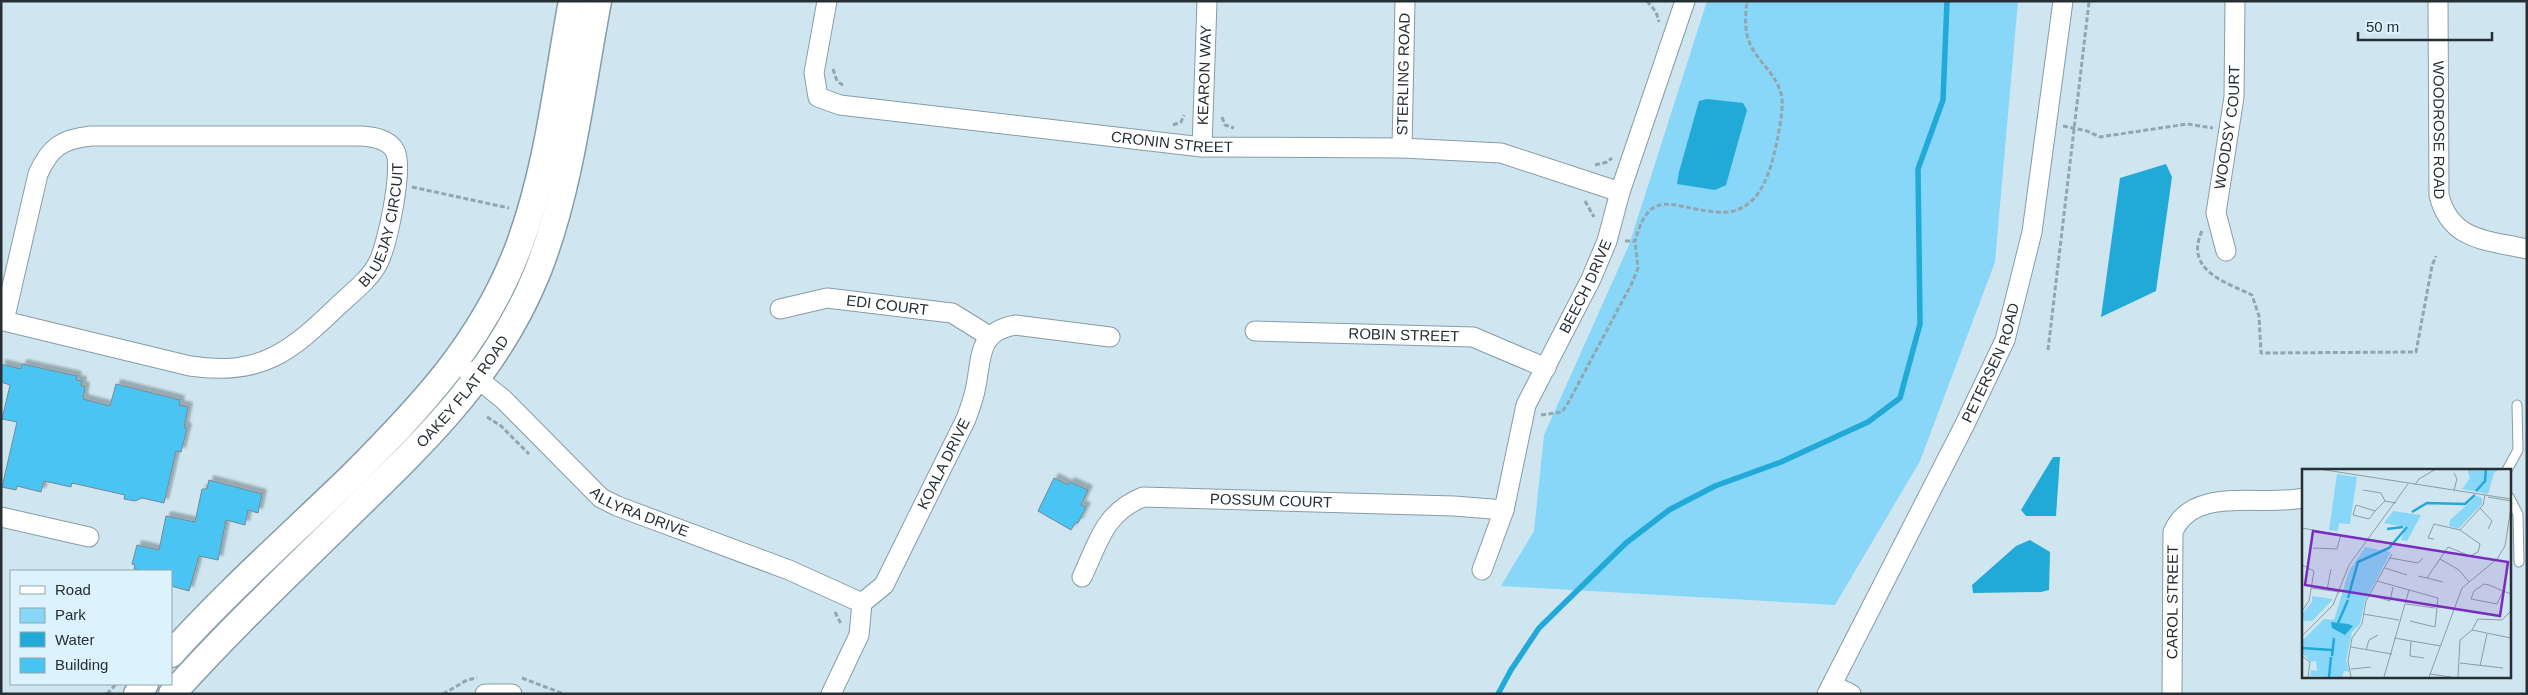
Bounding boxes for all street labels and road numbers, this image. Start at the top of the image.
street label: STERLING ROAD [1393,12,1413,135]
street label: KEARON WAY [1194,25,1214,125]
street label: WOODROSE ROAD [2430,61,2448,199]
street label: WOODSY COURT [2211,65,2242,190]
street label: CRONIN STREET [1110,127,1233,155]
street label: BLUEJAY CIRCUIT [355,162,406,290]
street label: BEECH DRIVE [1556,237,1615,336]
street label: EDI COURT [845,291,929,318]
street label: PETERSEN ROAD [1958,301,2022,425]
street label: ROBIN STREET [1348,325,1460,345]
street label: OAKEY FLAT ROAD [413,332,512,451]
street label: KOALA DRIVE [914,415,973,512]
street label: ALLYRA DRIVE [587,483,691,540]
street label: POSSUM COURT [1210,490,1332,510]
street label: CAROL STREET [2163,545,2181,659]

